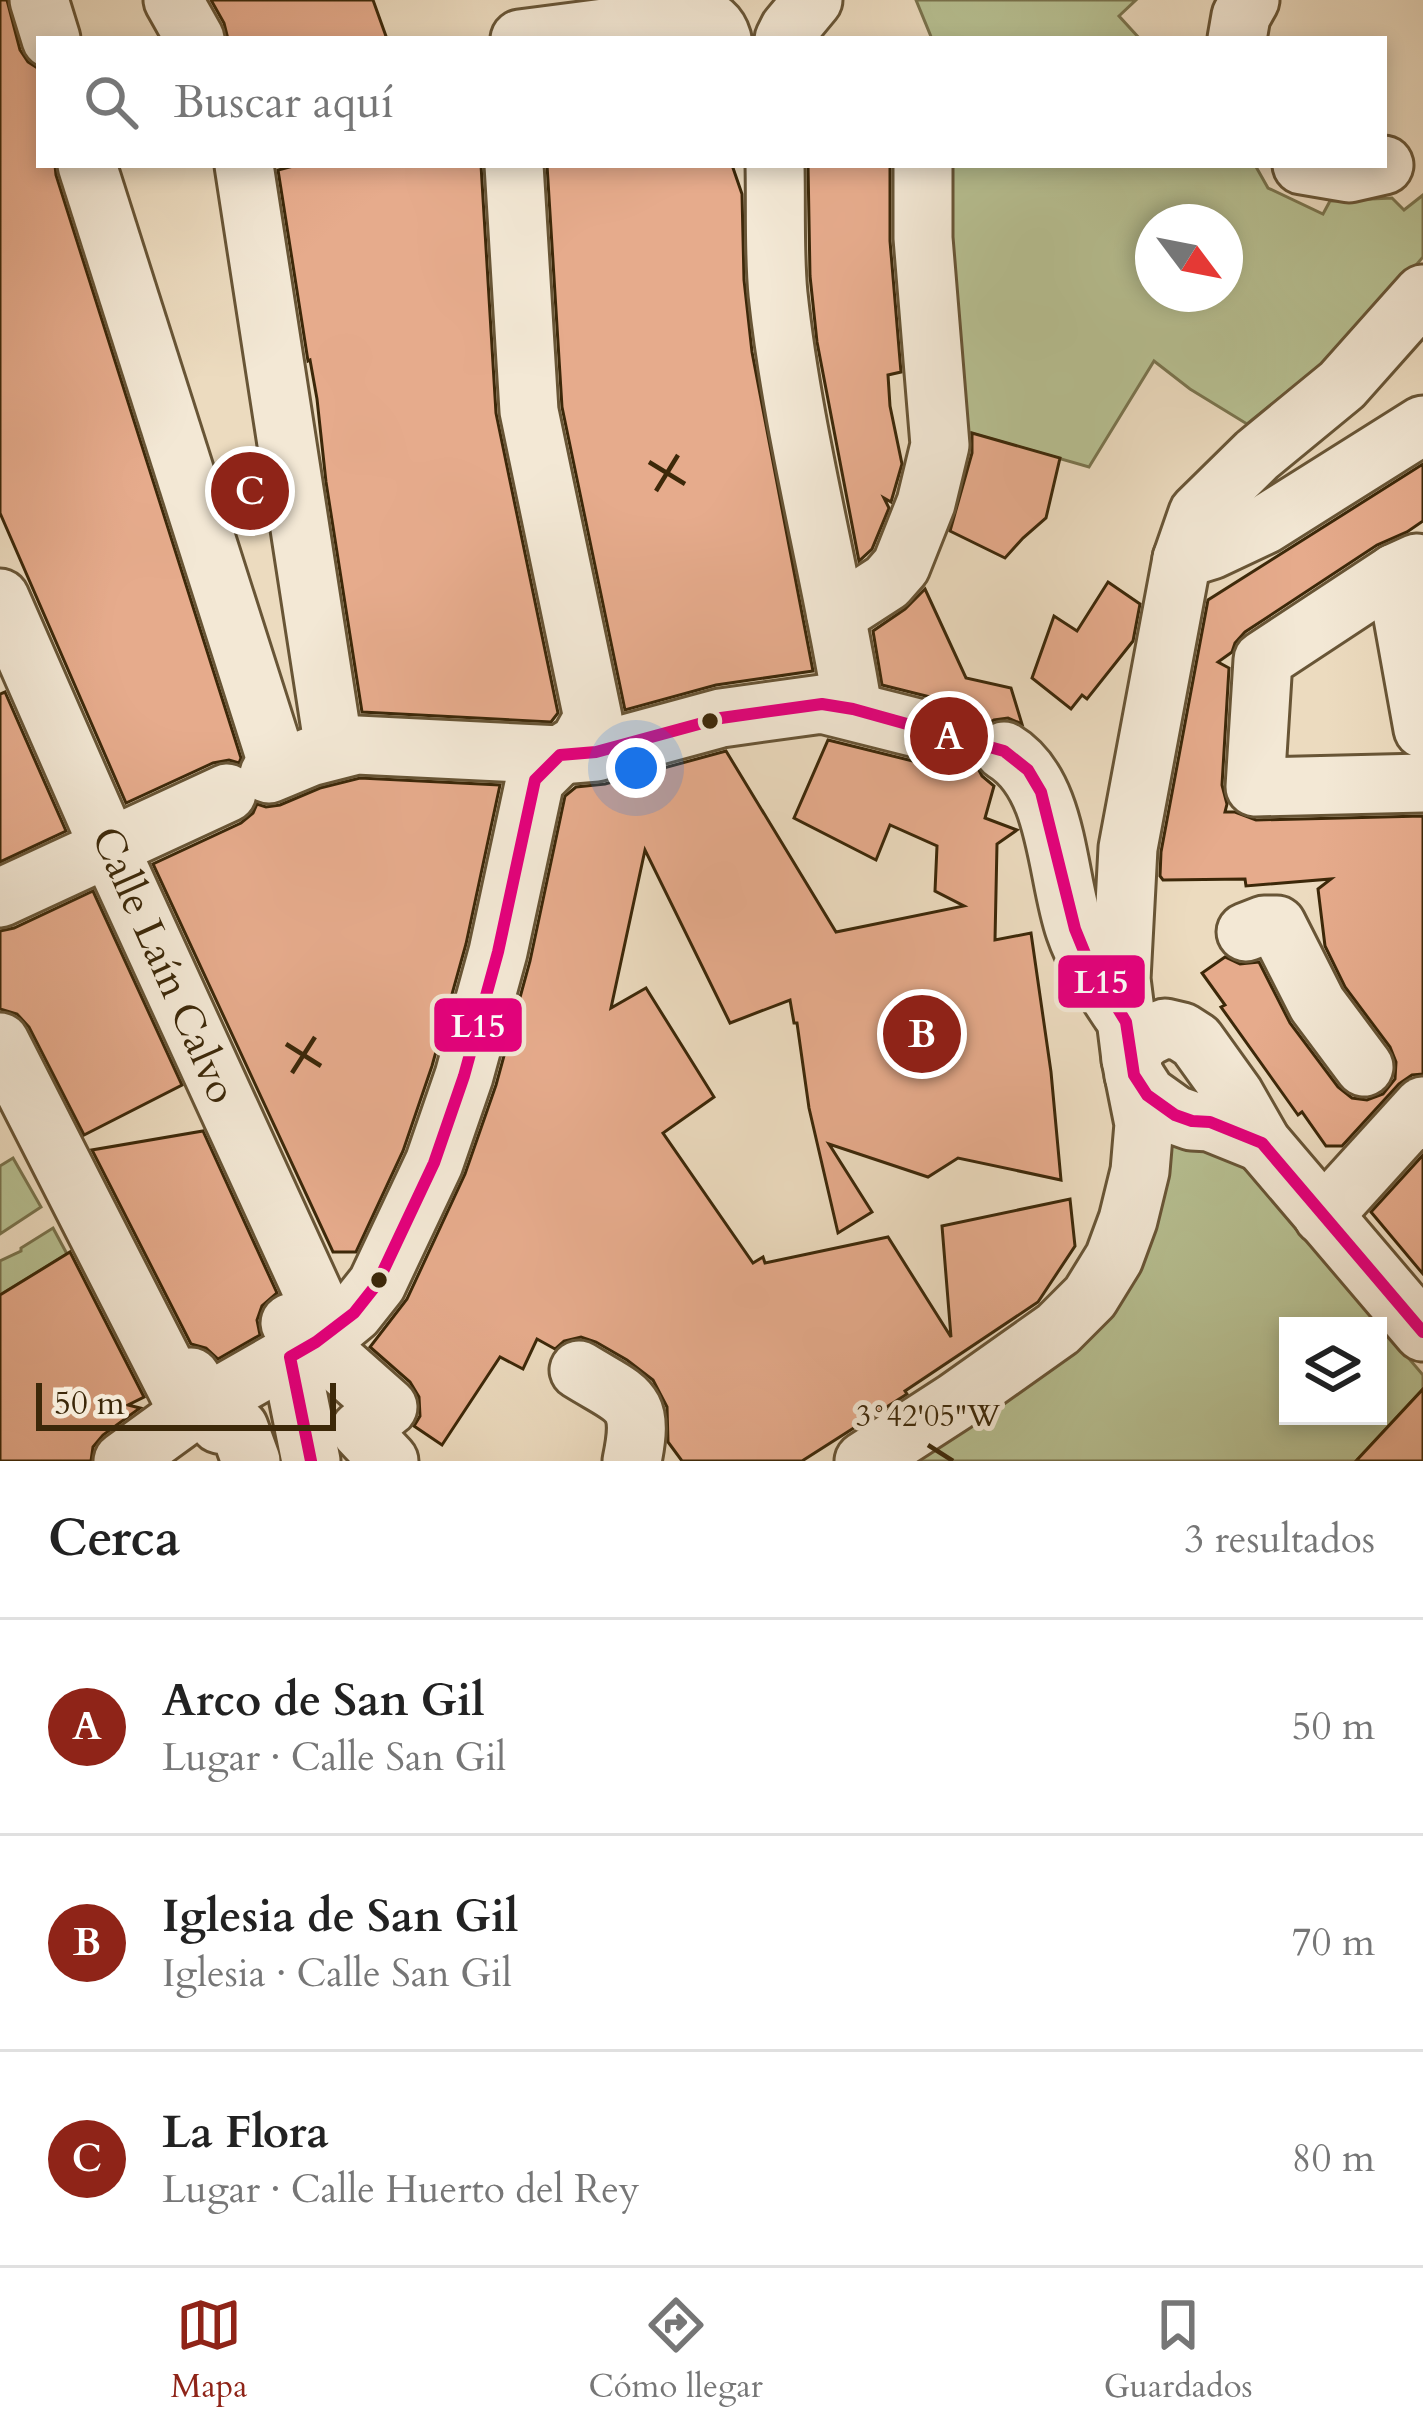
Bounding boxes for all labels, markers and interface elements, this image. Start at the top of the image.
search box [36,36,1387,168]
icon: search [78,69,144,135]
text: Buscar aquí [174,72,394,133]
north arrow [1135,204,1243,312]
pin: C [211,446,289,536]
pin: A [910,691,988,781]
unlabelled marker [699,710,721,732]
your location [606,738,666,798]
street label: Calle Laín Calvo [77,818,251,1112]
line badge: L15 [1056,953,1147,1010]
text: L15 [1074,960,1128,1005]
pin: B [883,989,961,1079]
line badge: L15 [432,996,524,1054]
text: L15 [451,1004,505,1049]
unlabelled marker [368,1269,390,1291]
map controls [1279,1317,1387,1425]
button: layers [1279,1317,1387,1425]
scale bar [36,1377,336,1430]
text: 50 m [54,1381,125,1426]
text: 3°42'05"W [856,1396,1001,1437]
text: Cerca [48,1504,180,1574]
text: 3 resultados [1184,1513,1375,1566]
text: Arco de San Gil [162,1670,485,1731]
text: A [72,1700,102,1753]
text: 50 m [1292,1700,1375,1753]
text: Lugar · Calle San Gil [162,1731,506,1784]
text: Iglesia de San Gil [162,1886,518,1947]
text: B [73,1916,101,1969]
text: 70 m [1292,1916,1375,1969]
text: Iglesia · Calle San Gil [162,1947,512,2000]
text: La Flora [162,2102,329,2163]
text: C [72,2132,102,2185]
text: 80 m [1292,2132,1375,2185]
text: Lugar · Calle Huerto del Rey [162,2163,640,2216]
tab: Mapa [170,2292,248,2409]
tab: Cómo llegar [589,2292,763,2409]
tab: Guardados [1104,2292,1253,2409]

